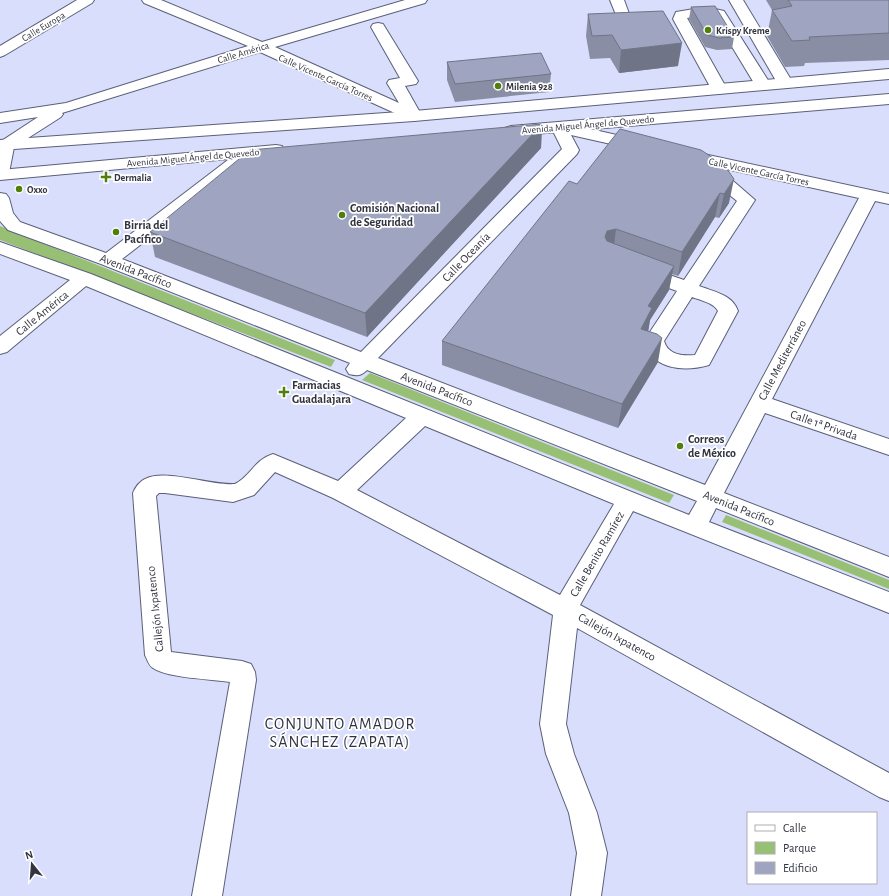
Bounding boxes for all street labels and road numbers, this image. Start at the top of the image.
street label: Calle Europa [20,10,67,44]
street label: Calle América [216,40,271,66]
street label: Calle Vicente García Torres [277,53,374,103]
street label: Avenida Miguel Ángel de Quevedo [521,112,655,136]
street label: Avenida Miguel Ángel de Quevedo [126,145,260,169]
street label: Calle Vicente García Torres [708,156,810,188]
street label: Calle Oceanía [440,230,493,284]
street label: Avenida Pacífico [98,252,174,290]
street label: Calle América [13,288,71,338]
street label: Calle Mediterráneo [756,318,808,402]
street label: Avenida Pacífico [399,370,475,408]
street label: Calle 1ª Privada [789,408,860,442]
street label: Avenida Pacífico [701,488,777,528]
street label: Calle Benito Ramírez [568,509,626,599]
street label: Callejón Ixpatenco [145,565,166,653]
street label: Callejón Ixpatenco [576,611,658,664]

